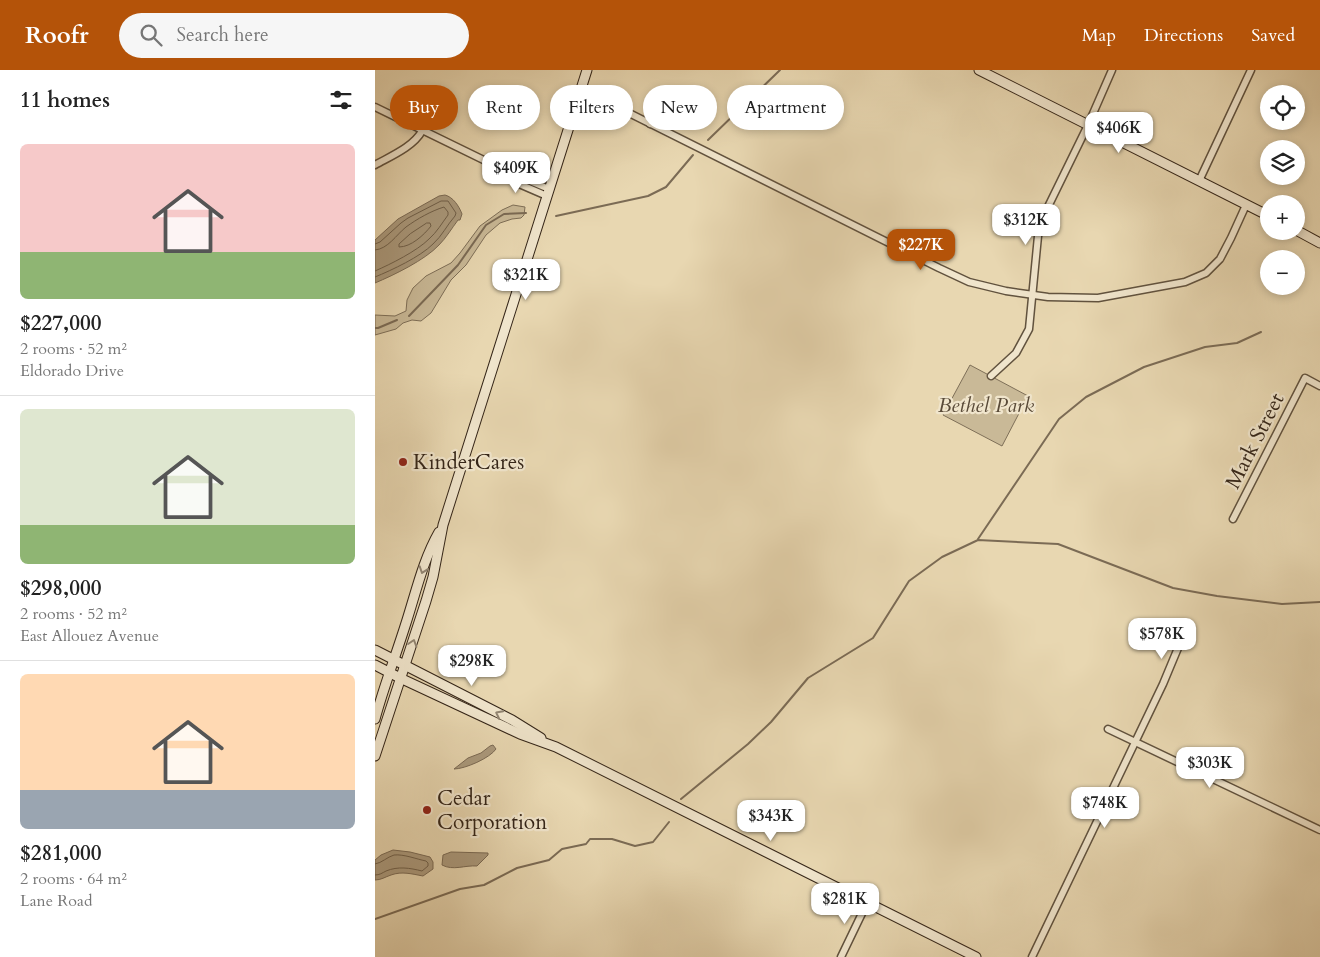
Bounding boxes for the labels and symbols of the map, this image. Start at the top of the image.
pin: $406K [1084,112,1154,154]
pin: $409K [481,152,551,194]
pin: $312K [991,204,1061,246]
pin: $227K [886,228,956,271]
pin: $321K [491,258,561,301]
street label: Mark Street [1218,388,1292,494]
park label: Bethel Park [938,391,1035,420]
place label: KinderCares [413,448,524,477]
marker: KinderCares [397,456,409,468]
one-way arrow [419,565,429,573]
pin: $578K [1127,618,1197,660]
one-way arrow [407,640,417,648]
pin: $298K [437,644,507,687]
one-way arrow [495,710,504,720]
pin: $303K [1175,746,1245,789]
place label: Cedar Corporation [437,784,547,837]
pin: $748K [1070,786,1140,829]
pin: $343K [736,800,806,842]
marker: Cedar Corporation [421,804,433,816]
pin: $281K [810,882,880,925]

